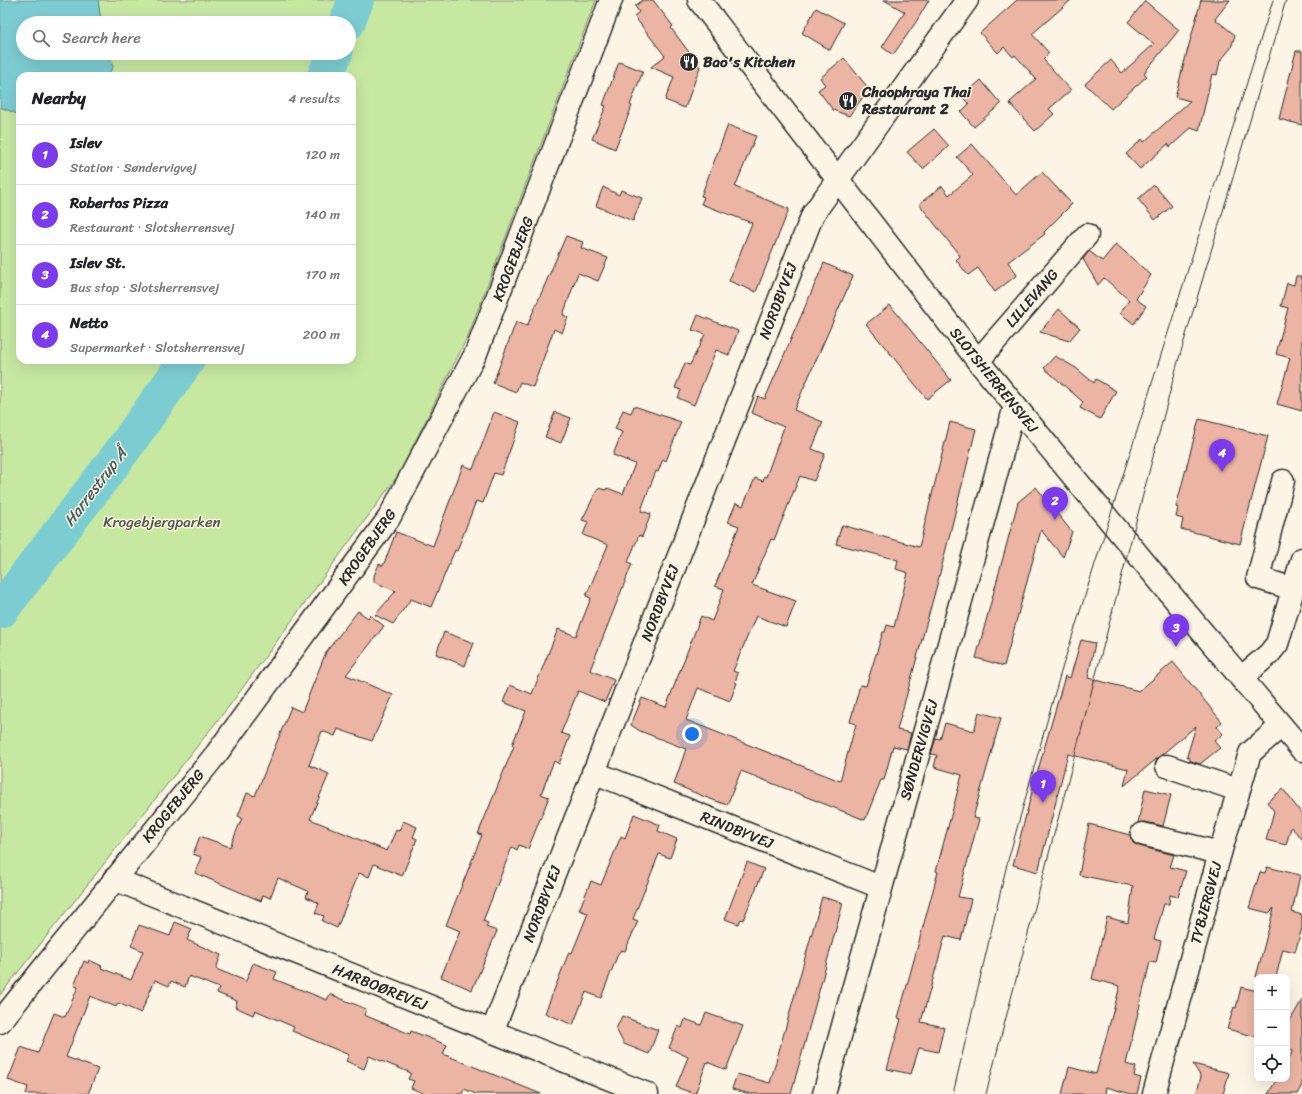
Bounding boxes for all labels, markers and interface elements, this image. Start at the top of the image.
search box [16,16,356,60]
text: Search here [62,25,141,51]
icon: search [30,27,52,49]
place label: Bao's Kitchen [703,49,796,75]
restaurant icon: Bao's Kitchen [678,51,700,73]
place label: Chaophraya Thai Restaurant 2 [861,79,972,122]
text: Nearby [32,83,86,113]
text: 4 results [288,87,340,110]
restaurant icon: Chaophraya Thai Restaurant 2 [837,90,859,112]
text: Islev [70,130,102,156]
text: 1 [42,143,48,166]
text: 120 m [305,143,340,166]
text: Station · Søndervigvej [70,156,197,179]
text: Robertos Pizza [70,190,168,216]
text: 2 [41,203,49,226]
text: 140 m [305,203,340,226]
street label: KROGEBJERG [485,212,541,305]
text: Restaurant · Slotsherrensvej [70,216,234,239]
text: Islev St. [70,250,126,276]
street label: NORDBYVEJ [751,258,805,343]
text: 3 [41,263,49,286]
text: 170 m [305,263,340,286]
street label: LILLEVANG [999,263,1065,333]
text: Bus stop · Slotsherrensvej [70,276,219,299]
text: Netto [70,310,108,336]
street label: SLOTSHERRENSVEJ [943,321,1046,439]
text: 4 [41,323,49,346]
text: 200 m [303,323,340,346]
text: Supermarket · Slotsherrensvej [70,336,245,359]
water label: Harrestrup Å [56,438,137,533]
pin: 4 [1209,439,1235,472]
pin: 2 [1042,487,1068,520]
street label: KROGEBJERG [331,503,403,591]
park label: Krogebjergparken [103,509,221,535]
street label: NORDBYVEJ [633,560,687,645]
pin: 3 [1163,614,1189,647]
street label: SØNDERVIGVEJ [892,696,946,803]
your location [682,724,702,744]
street label: KROGEBJERG [135,763,211,849]
pin: 1 [1030,770,1056,803]
street label: RINDBYVEJ [697,804,778,857]
street label: TYBJERGVEJ [1183,858,1230,947]
street label: NORDBYVEJ [515,861,569,946]
street label: HARBOØREVEJ [329,956,432,1018]
map controls [1254,974,1290,1082]
button: + [1254,974,1290,1010]
button: − [1254,1010,1290,1046]
button: locate [1254,1046,1290,1082]

